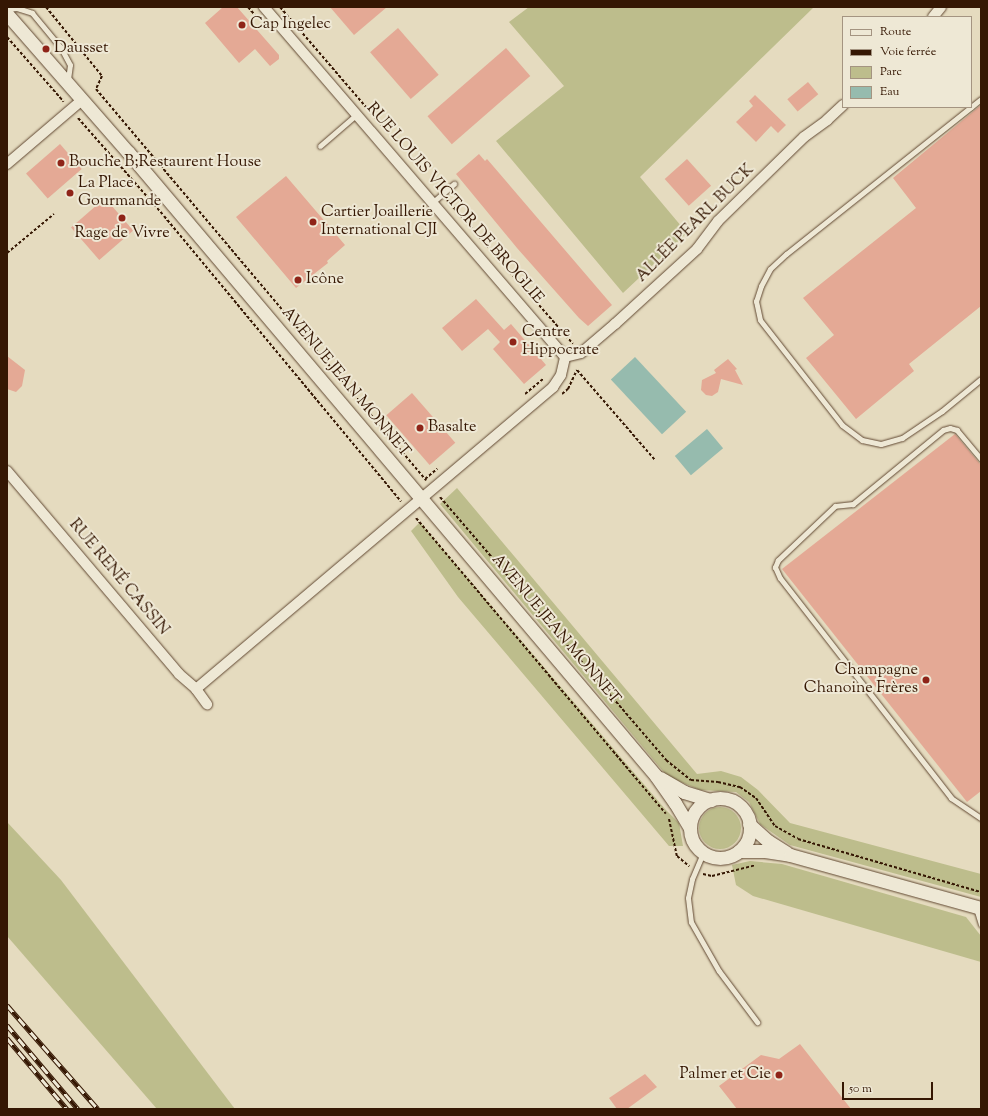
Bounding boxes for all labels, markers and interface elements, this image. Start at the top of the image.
place label: Cap Ingelec [250,15,331,35]
legend [842,16,972,108]
marker: Cap Ingelec [237,20,247,30]
text: Route [880,23,911,41]
place label: Dausset [54,39,108,59]
text: Voie ferrée [880,43,936,61]
marker: Dausset [41,44,51,54]
text: Parc [880,63,902,81]
text: Eau [880,83,900,101]
street label: RUE LOUIS VICTOR DE BROGLIE [361,100,547,308]
place label: Bouche B;Restaurent House [69,153,261,173]
marker: Bouche B;Restaurent House [56,158,66,168]
street label: ALLÉE PEARL BUCK [633,161,759,287]
place label: La Place Gourmande [78,174,161,212]
marker: La Place Gourmande [65,188,75,198]
place label: Cartier Joaillerie International CJI [321,203,437,241]
marker: Rage de Vivre [117,213,127,223]
marker: Cartier Joaillerie International CJI [308,217,318,227]
place label: Rage de Vivre [74,224,170,244]
place label: Icône [306,270,344,290]
marker: Icône [293,275,303,285]
street label: AVENUE JEAN MONNET [277,304,413,462]
place label: Centre Hippocrate [522,323,599,361]
marker: Centre Hippocrate [507,336,519,348]
place label: Basalte [428,418,476,438]
marker: Basalte [415,423,425,433]
street label: RUE RENÉ CASSIN [64,516,172,640]
street label: AVENUE JEAN MONNET [487,551,623,709]
place label: Champagne Chanoine Frères [804,661,918,699]
marker: Champagne Chanoine Frères [921,675,931,685]
place label: Palmer et Cie [680,1065,771,1085]
marker: Palmer et Cie [774,1070,784,1080]
scale bar [844,1074,935,1100]
text: 50 m [849,1080,872,1098]

